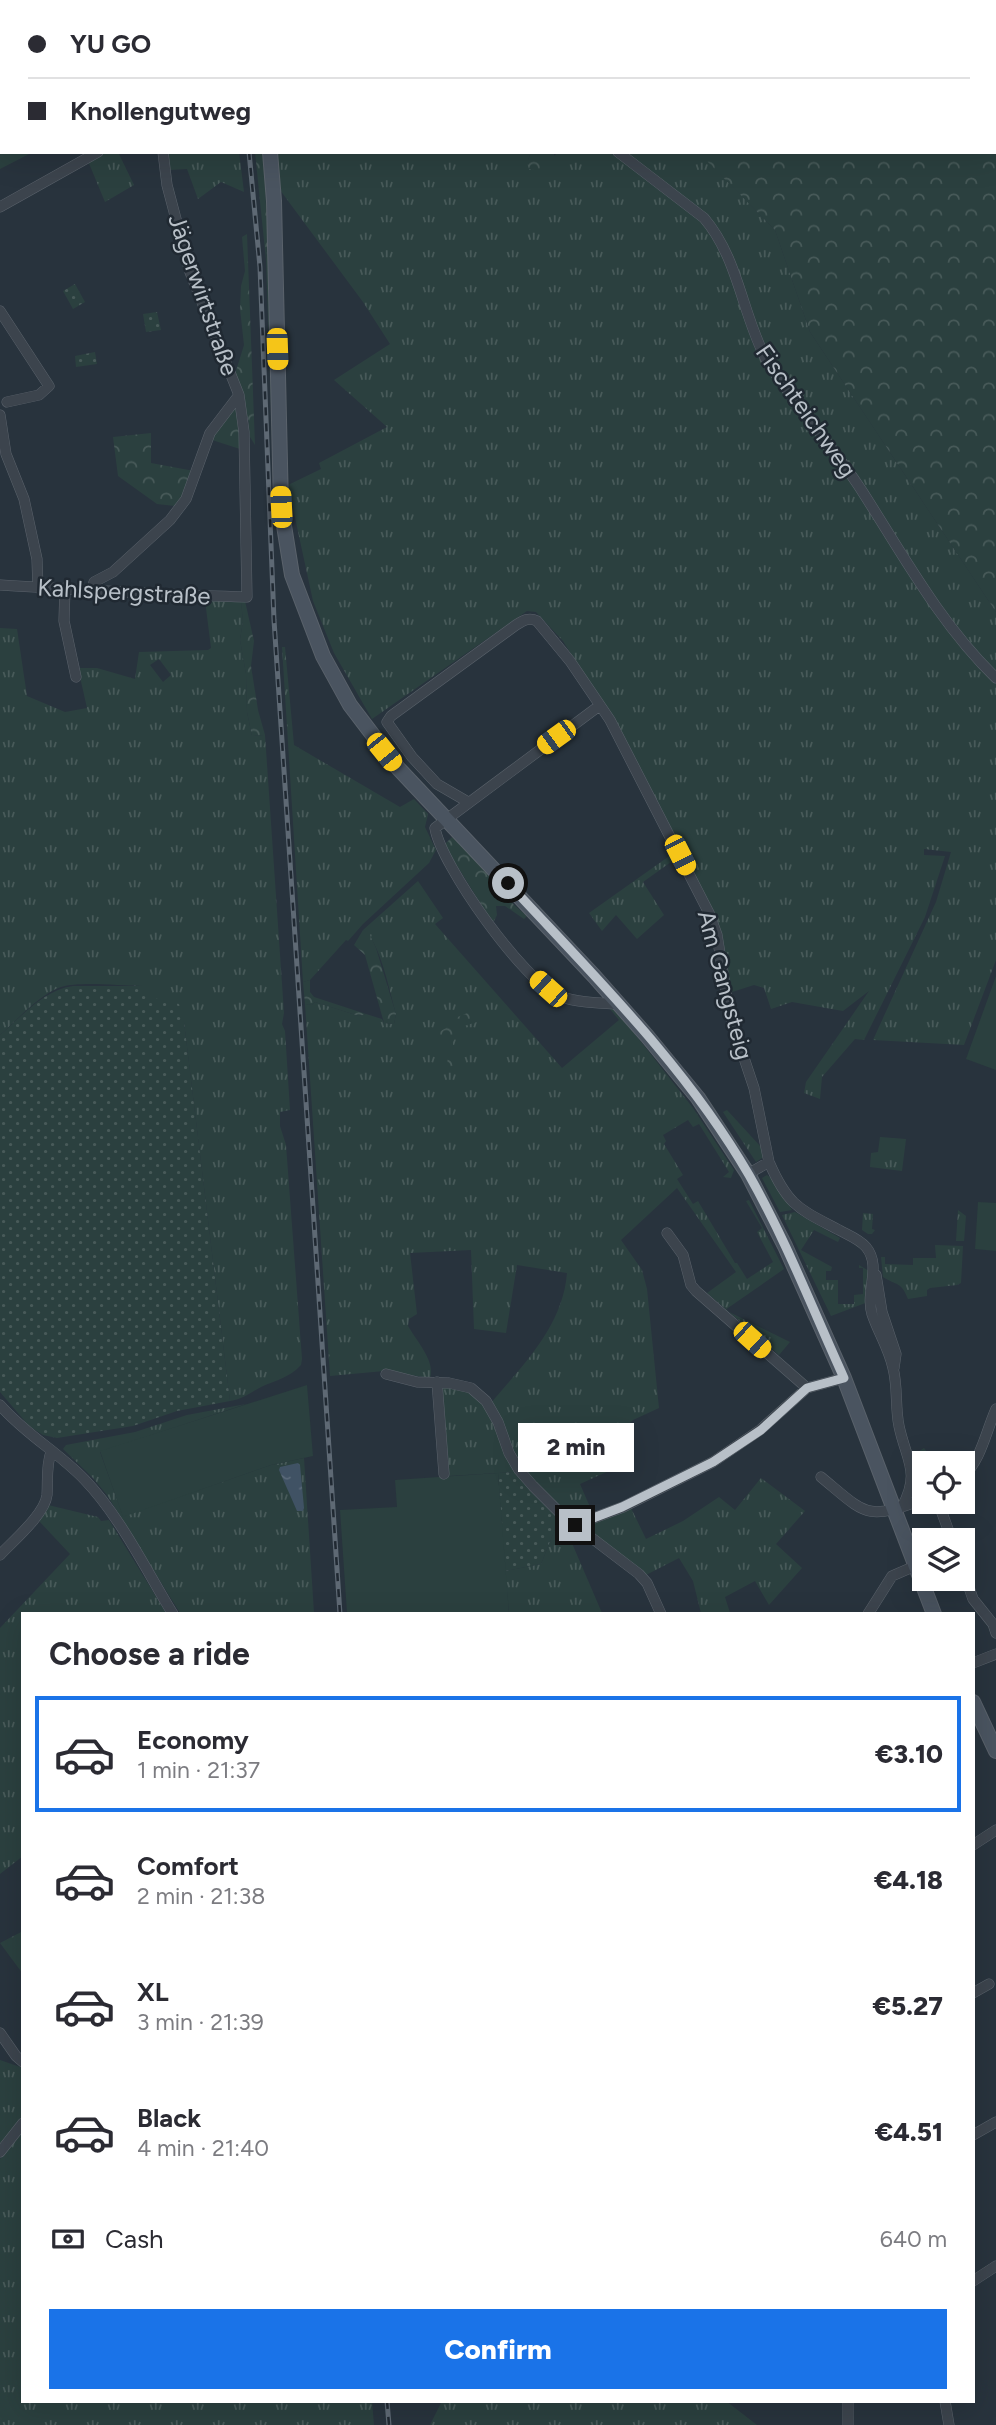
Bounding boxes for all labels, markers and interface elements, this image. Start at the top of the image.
text: YU GO [70,28,151,60]
text: Knollengutweg [70,95,251,127]
street label: Jägerwirtstraße [162,210,245,379]
car [266,328,289,370]
street label: Fischteichweg [750,339,863,483]
car [270,485,293,529]
street label: Kahlspergstraße [37,572,211,611]
car [533,716,580,758]
car [363,729,406,775]
car [662,832,699,878]
route start [492,867,524,899]
street label: Am Gangsteig [692,907,759,1063]
car [526,967,571,1011]
car [730,1318,775,1362]
callout: 2 min [517,1424,633,1472]
text: 2 min [547,1433,605,1461]
map controls [912,1451,975,1591]
button: locate [912,1451,975,1514]
route end [559,1509,591,1541]
button: layers [912,1528,975,1591]
text: Choose a ride [49,1635,250,1673]
icon: car [53,1723,116,1786]
text: Economy [137,1724,249,1756]
text: €3.10 [875,1738,943,1770]
text: 1 min · 21:37 [137,1756,260,1784]
icon: car [53,1849,116,1912]
text: Comfort [137,1850,239,1882]
text: €4.18 [874,1864,943,1896]
text: 2 min · 21:38 [137,1882,265,1910]
icon: car [53,1975,116,2038]
text: XL [137,1976,169,2008]
text: €5.27 [872,1990,943,2022]
text: 3 min · 21:39 [137,2008,264,2036]
icon: car [53,2101,116,2164]
text: Black [137,2102,201,2134]
text: €4.51 [875,2116,943,2148]
text: 4 min · 21:40 [137,2134,269,2162]
icon: cash [49,2220,87,2258]
text: Cash [105,2223,164,2255]
text: 640 m [880,2225,947,2253]
button: Confirm [49,2309,947,2389]

